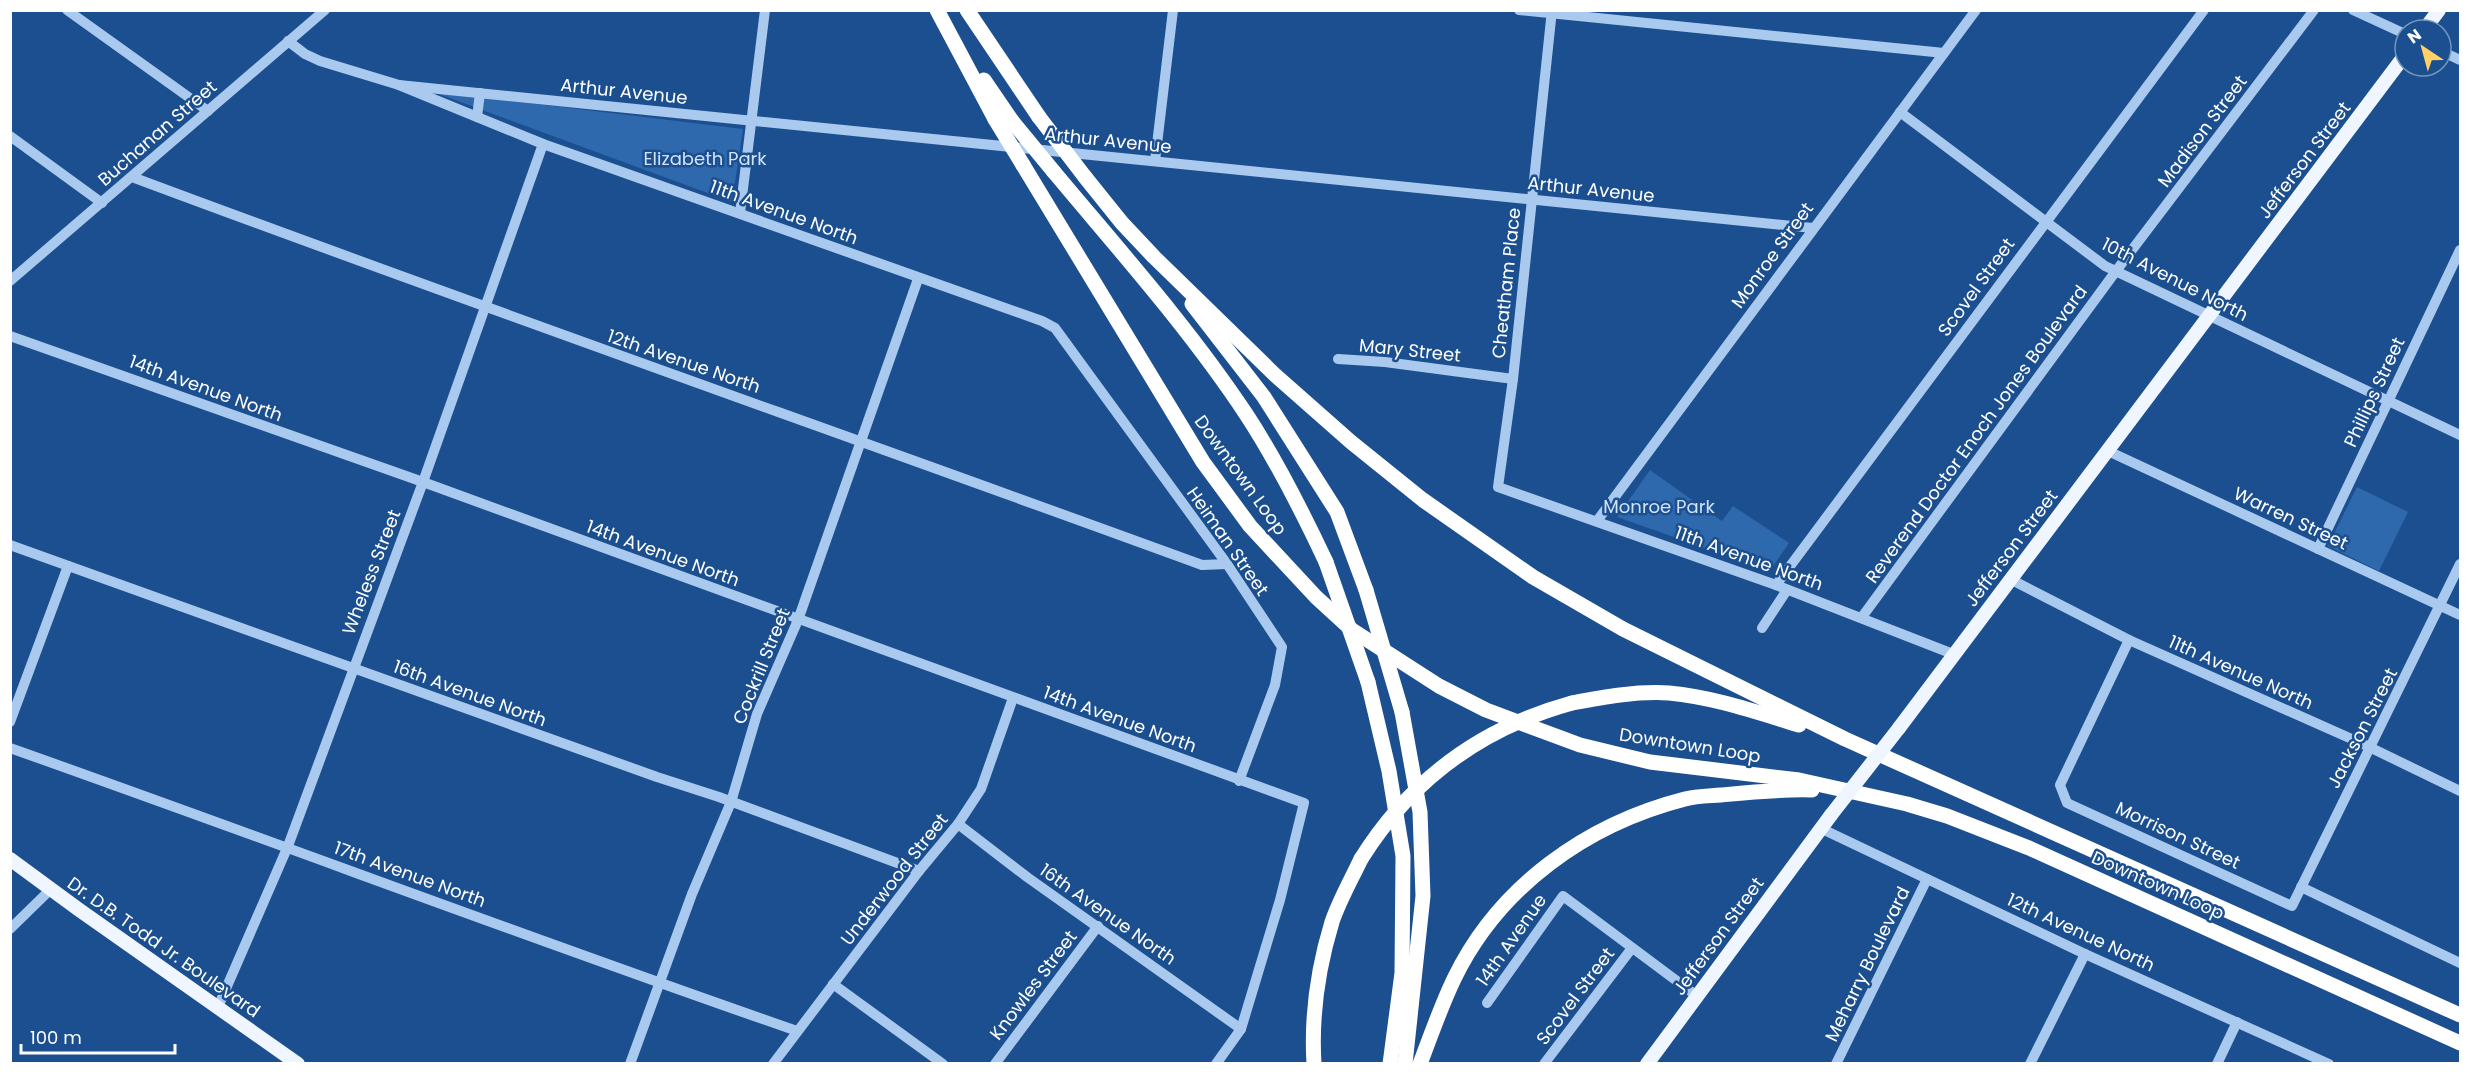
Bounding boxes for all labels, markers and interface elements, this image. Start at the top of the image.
north arrow [2393,18,2453,78]
text: N [2403,23,2426,49]
street label: Madison Street [2152,70,2252,192]
street label: Arthur Avenue [559,72,689,110]
street label: Buchanan Street [92,74,222,192]
street label: Jefferson Street [2252,96,2356,224]
street label: Arthur Avenue [1043,121,1173,159]
park label: Elizabeth Park [643,146,767,171]
street label: Arthur Avenue [1526,170,1656,208]
street label: 11th Avenue North [707,174,861,250]
street label: Monroe Street [1725,197,1819,313]
street label: Cheatham Place [1486,206,1526,360]
street label: 10th Avenue North [2097,231,2253,327]
street label: Scovel Street [1932,233,2020,341]
street label: Reverend Doctor Enoch Jones Boulevard [1859,280,2093,588]
street label: 12th Avenue North [604,323,764,399]
street label: Mary Street [1358,332,1462,368]
street label: Phillips Street [2338,333,2410,451]
street label: 14th Avenue North [126,349,286,427]
street label: Downtown Loop [1189,410,1293,540]
street label: Heiman Street [1181,481,1275,601]
street label: Warren Street [2230,481,2352,555]
street label: Jefferson Street [1959,484,2063,612]
park label: Monroe Park [1603,494,1715,519]
street label: Wheless Street [336,506,406,638]
street label: 14th Avenue North [583,514,743,592]
street label: 11th Avenue North [1672,520,1826,596]
street label: Cockrill Street [726,604,796,728]
street label: 11th Avenue North [2165,629,2317,715]
street label: 16th Avenue North [390,654,550,732]
street label: Jackson Street [2321,664,2403,792]
street label: 14th Avenue North [1040,680,1200,758]
street label: Downtown Loop [1618,721,1762,769]
street label: Morrison Street [2112,795,2244,875]
street label: Underwood Street [835,808,953,950]
street label: 17th Avenue North [331,835,489,913]
street label: Downtown Loop [2088,845,2228,925]
street label: 16th Avenue North [1035,857,1181,971]
street label: Dr. D.B. Todd Jr. Boulevard [63,871,265,1023]
street label: Jefferson Street [1667,872,1769,1000]
street label: Meharry Boulevard [1819,882,1915,1046]
street label: 12th Avenue North [2003,887,2159,977]
street label: 14th Avenue [1470,889,1552,991]
street label: Knowles Street [984,925,1082,1045]
street label: Scovel Street [1530,942,1620,1050]
scale bar [21,1017,176,1055]
text: 100 m [30,1025,82,1050]

